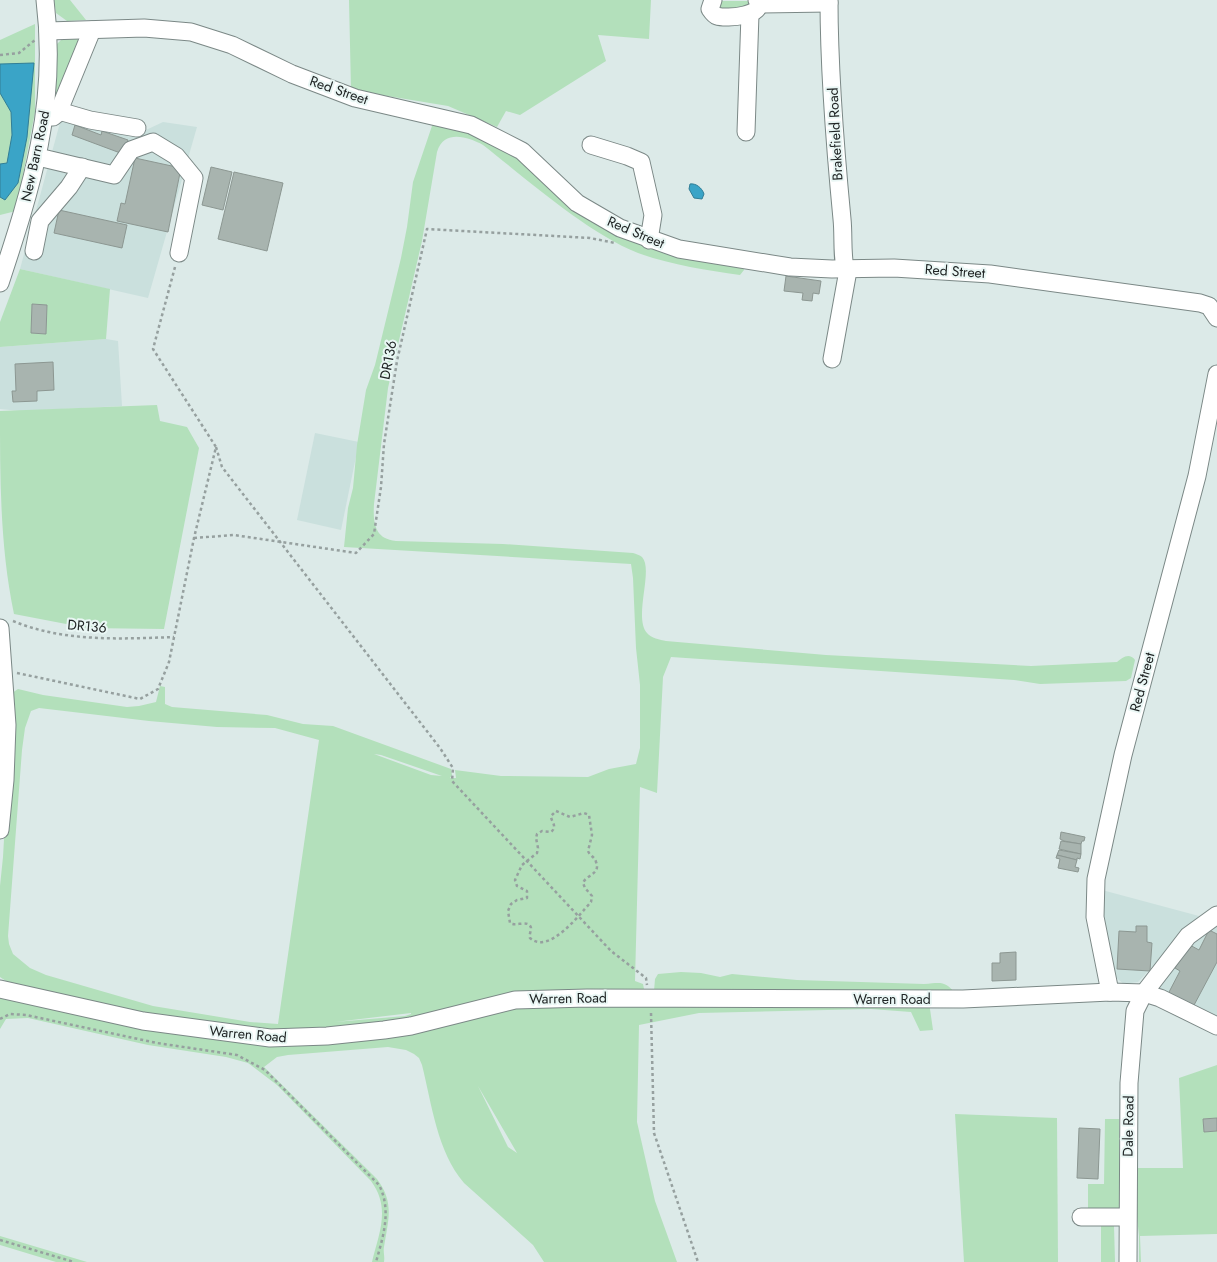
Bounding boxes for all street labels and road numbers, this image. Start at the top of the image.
street label: Red Street [307,71,372,110]
street label: Brakefield Road [823,87,847,181]
street label: New Barn Road [16,109,54,203]
street label: Red Street [604,211,668,253]
street label: Red Street [924,259,987,283]
street label: DR136 [374,339,402,381]
street label: DR136 [67,614,107,638]
street label: Red Street [1124,650,1160,714]
street label: Warren Road [529,987,607,1009]
street label: Warren Road [853,989,931,1009]
street label: Warren Road [209,1021,287,1047]
street label: Dale Road [1117,1095,1139,1157]

